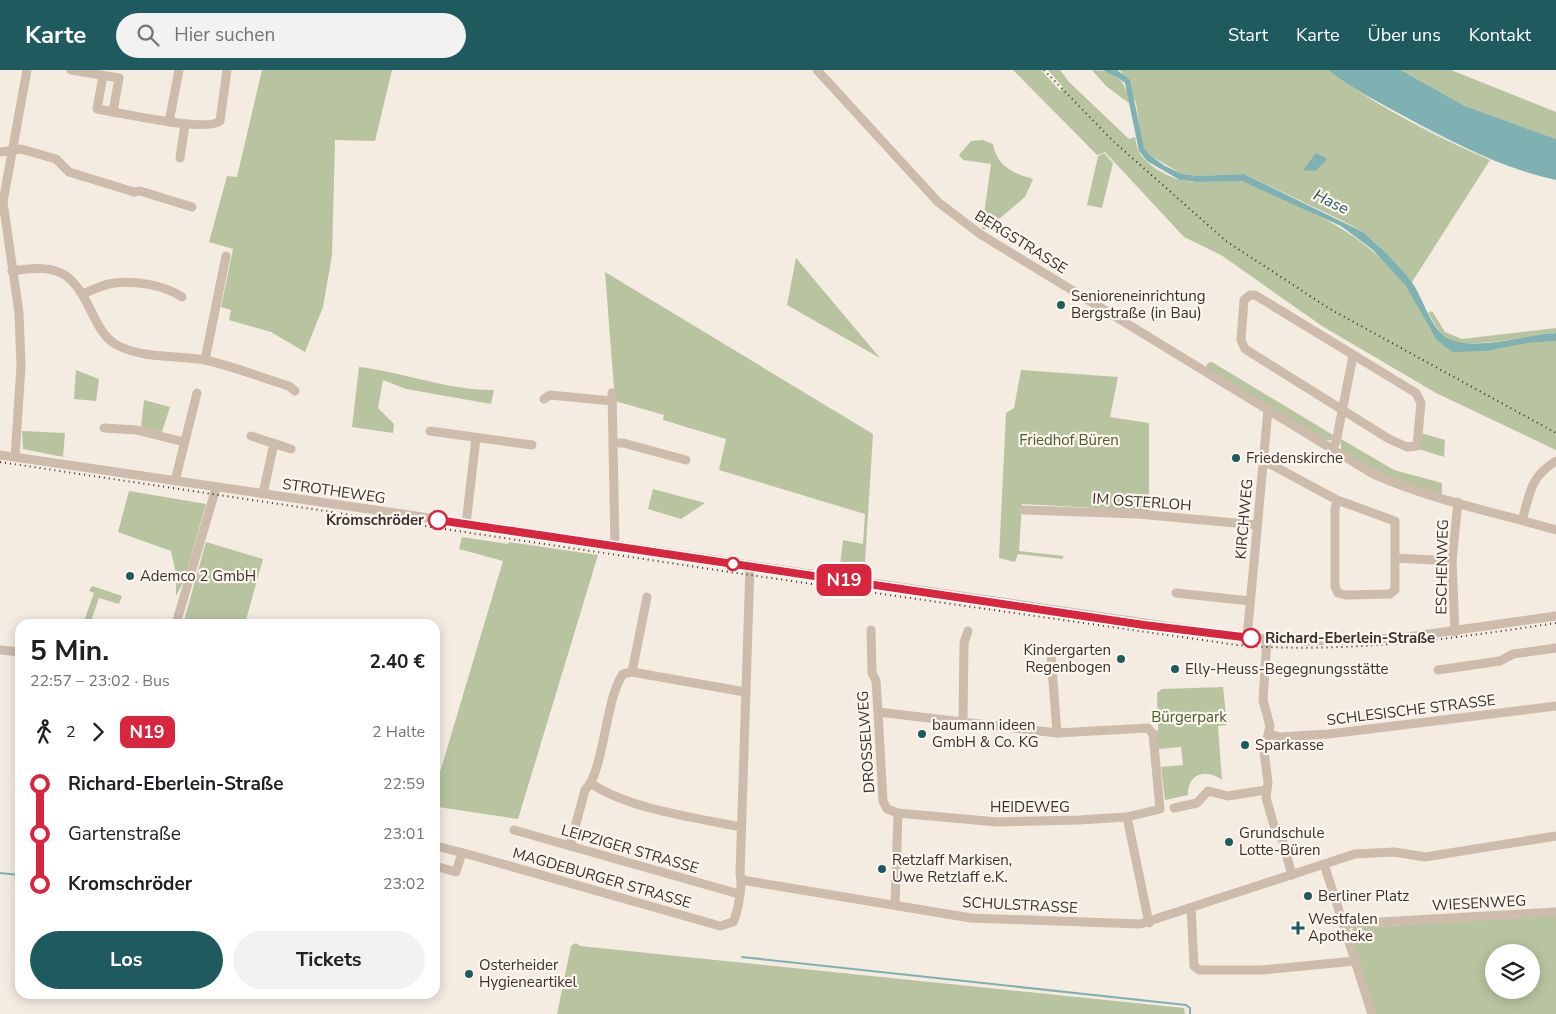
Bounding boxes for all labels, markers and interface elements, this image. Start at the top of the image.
search box [116,13,466,58]
text: Karte [25,19,86,51]
icon: search [134,21,162,49]
text: Hier suchen [174,22,275,48]
text: Start [1228,23,1268,47]
text: Karte [1296,23,1340,47]
text: Über uns [1368,23,1441,47]
text: Kontakt [1469,23,1531,47]
water label: Hase [1310,184,1353,220]
street label: BERGSTRASSE [971,206,1071,278]
place label: Senioreneinrichtung Bergstraße (in Bau) [1071,286,1206,323]
marker: Senioreneinrichtung Bergstraße (in Bau) [1055,299,1067,311]
park label: Friedhof Büren [1019,430,1119,450]
place label: Friedenskirche [1246,448,1343,468]
marker: Friedenskirche [1230,452,1242,464]
street label: STROTHEWEG [281,474,387,508]
street label: KIRCHWEG [1231,478,1257,560]
street label: IM OSTERLOH [1092,489,1192,515]
place label: Kromschröder [326,510,424,530]
marker: Kromschröder [428,510,448,530]
street label: ESCHENWEG [1431,519,1453,615]
unlabelled marker [726,557,740,571]
line badge: N19 [815,564,873,596]
place label: Ademco 2 GmbH [140,566,256,586]
text: N19 [826,568,862,592]
marker: Ademco 2 GmbH [124,570,136,582]
marker: Richard-Eberlein-Straße [1241,628,1261,648]
place label: Richard-Eberlein-Straße [1265,628,1435,648]
text: 5 Min. [30,632,109,670]
place label: Kindergarten Regenbogen [1023,640,1111,677]
text: 2.40 € [370,649,425,675]
marker: Kindergarten Regenbogen [1115,653,1127,665]
place label: Elly-Heuss-Begegnungsstätte [1185,659,1389,679]
marker: Elly-Heuss-Begegnungsstätte [1169,663,1181,675]
text: 22:57 – 23:02 · Bus [30,670,170,692]
street label: DROSSELWEG [852,690,880,794]
street label: SCHLESISCHE STRASSE [1326,690,1496,730]
park label: Bürgerpark [1151,707,1227,727]
place label: baumann ideen GmbH & Co. KG [932,715,1039,752]
icon: walk [30,718,58,746]
icon: forward [84,718,112,746]
text: N19 [130,720,165,744]
text: 2 [66,721,76,743]
text: 2 Halte [372,721,425,743]
marker: baumann ideen GmbH & Co. KG [916,728,928,740]
place label: Sparkasse [1255,735,1324,755]
marker: Sparkasse [1239,739,1251,751]
text: Richard-Eberlein-Straße [68,771,284,797]
text: 22:59 [383,773,425,795]
street label: HEIDEWEG [990,797,1070,817]
street label: LEIPZIGER STRASSE [559,820,701,878]
text: Gartenstraße [68,821,181,847]
text: 23:01 [383,823,425,845]
place label: Grundschule Lotte-Büren [1239,823,1324,860]
marker: Grundschule Lotte-Büren [1223,836,1235,848]
street label: MAGDEBURGER STRASSE [510,843,694,913]
place label: Retzlaff Markisen, Uwe Retzlaff e.K. [892,850,1012,887]
marker: Retzlaff Markisen, Uwe Retzlaff e.K. [876,863,888,875]
text: Kromschröder [68,871,192,897]
text: 23:02 [383,873,425,895]
place label: Berliner Platz [1318,886,1409,906]
marker: Berliner Platz [1302,890,1314,902]
street label: WIESENWEG [1431,891,1527,915]
street label: SCHULSTRASSE [962,892,1078,918]
place label: Westfalen Apotheke [1308,909,1378,946]
marker: Westfalen Apotheke [1292,922,1304,934]
button: Los [30,931,223,989]
button: Tickets [233,931,425,989]
map controls [1485,944,1540,999]
button: layers [1485,944,1540,999]
place label: Osterheider Hygieneartikel [479,955,578,992]
marker: Osterheider Hygieneartikel [463,968,475,980]

